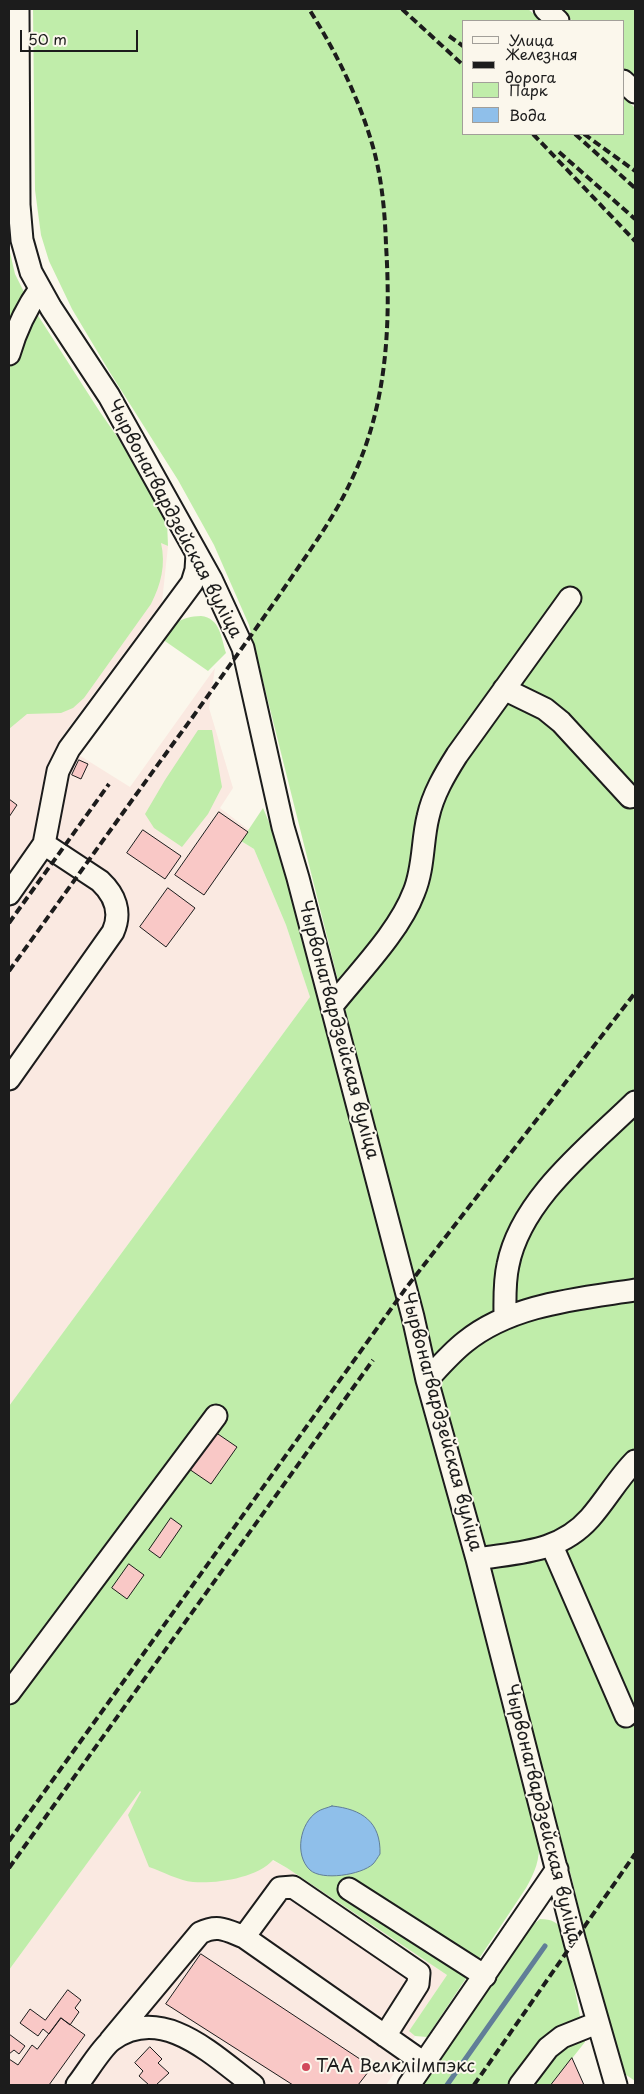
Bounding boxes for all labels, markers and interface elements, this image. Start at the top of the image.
scale bar [22,20,140,52]
legend [462,20,624,135]
text: 50 m [28,27,67,50]
text: Улица [509,28,554,51]
text: Железная дорога [505,42,578,88]
text: Парк [509,78,548,101]
text: Вода [509,103,546,126]
street label: Чырвонагвардзейская вуліца [102,396,246,642]
street label: Чырвонагвардзейская вуліца [293,898,383,1162]
street label: Чырвонагвардзейская вуліца [396,1290,486,1554]
street label: Чырвонагвардзейская вуліца [499,1682,585,1946]
place label: ТАА ВелкліІмпэкс [316,2056,475,2078]
marker: ТАА ВелкліІмпэкс [300,2061,312,2073]

